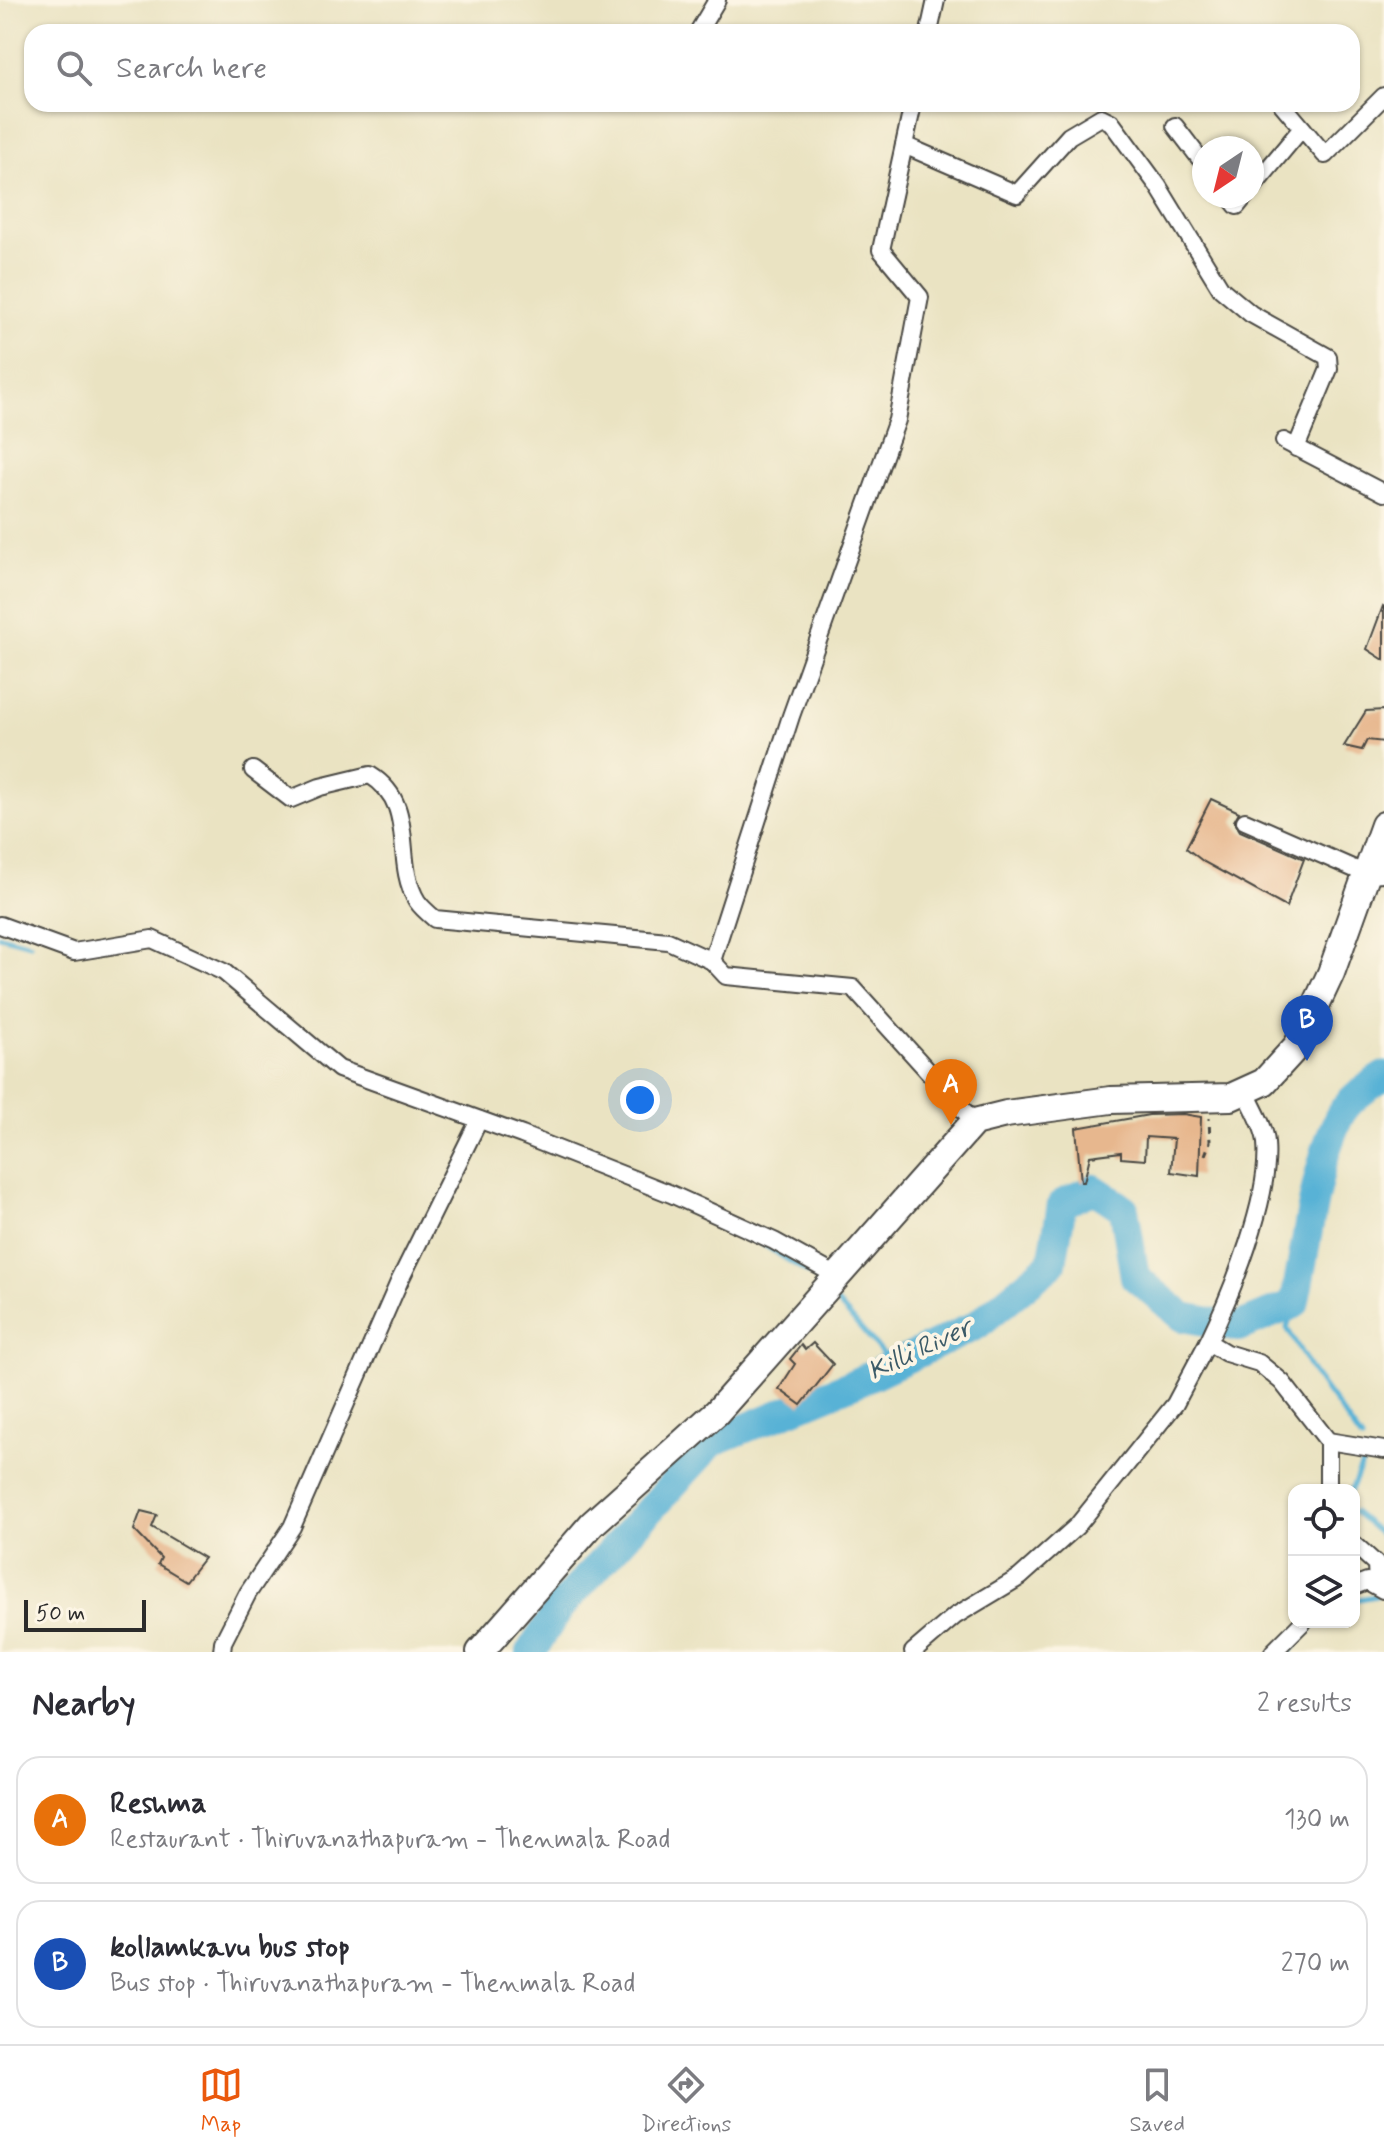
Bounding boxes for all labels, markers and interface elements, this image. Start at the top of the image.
search box [24,24,1360,112]
icon: search [52,46,96,90]
text: Search here [116,49,267,88]
north arrow [1192,136,1264,208]
pin: B [1281,995,1333,1061]
pin: A [925,1059,977,1125]
your location [620,1080,660,1120]
water label: Killi River [863,1310,981,1389]
map controls [1288,1484,1360,1628]
button: locate [1288,1484,1360,1556]
button: layers [1288,1556,1360,1628]
scale bar [24,1596,146,1632]
text: 50 m [36,1600,85,1628]
text: Nearby [32,1682,136,1727]
text: 2 results [1257,1687,1352,1721]
text: Reshma [110,1784,207,1823]
text: A [51,1803,69,1837]
text: 130 m [1284,1803,1350,1837]
text: Restaurant · Thiruvanathapuram - Thenmala Road [110,1823,670,1857]
text: kollamkavu bus stop [110,1928,350,1967]
text: B [52,1947,68,1981]
text: 270 m [1281,1947,1350,1981]
text: Bus stop · Thiruvanathapuram - Thenmala Road [110,1967,636,2001]
tab: Map [199,2063,243,2139]
tab: Directions [641,2063,731,2139]
tab: Saved [1129,2063,1185,2139]

